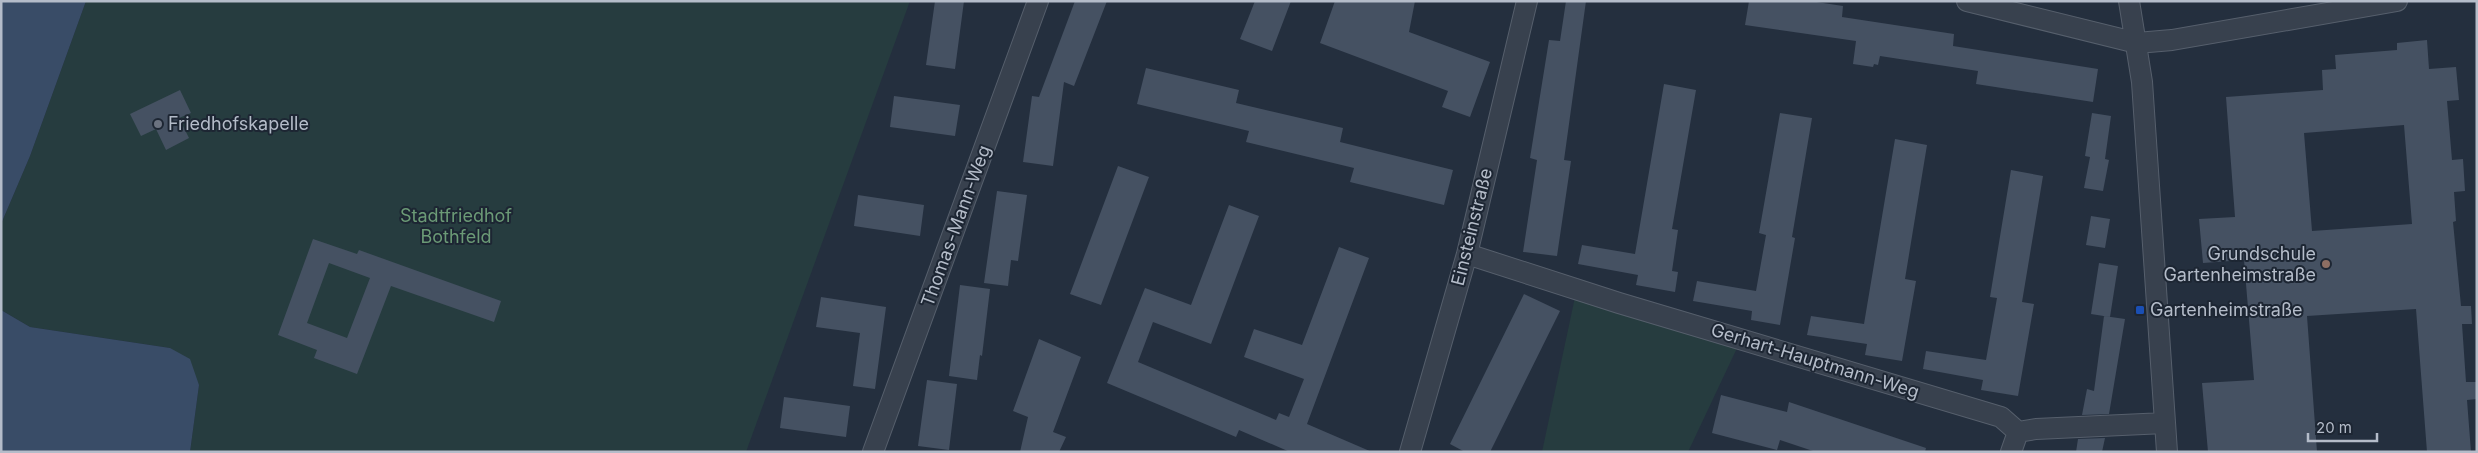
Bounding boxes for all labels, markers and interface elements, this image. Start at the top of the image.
place label: Friedhofskapelle [168,113,309,134]
marker: Friedhofskapelle [152,118,164,130]
street label: Thomas-Mann-Weg [917,142,994,309]
street label: Einsteinstraße [1447,166,1496,288]
park label: Stadtfriedhof Bothfeld [400,205,512,247]
place label: Grundschule Gartenheimstraße [2163,243,2316,285]
marker: Grundschule Gartenheimstraße [2320,258,2332,270]
place label: Gartenheimstraße [2150,299,2303,320]
marker: Gartenheimstraße [2134,304,2146,316]
street label: Gerhart-Hauptmann-Weg [1709,319,1922,402]
scale bar [2308,410,2377,442]
text: 20 m [2316,418,2352,437]

